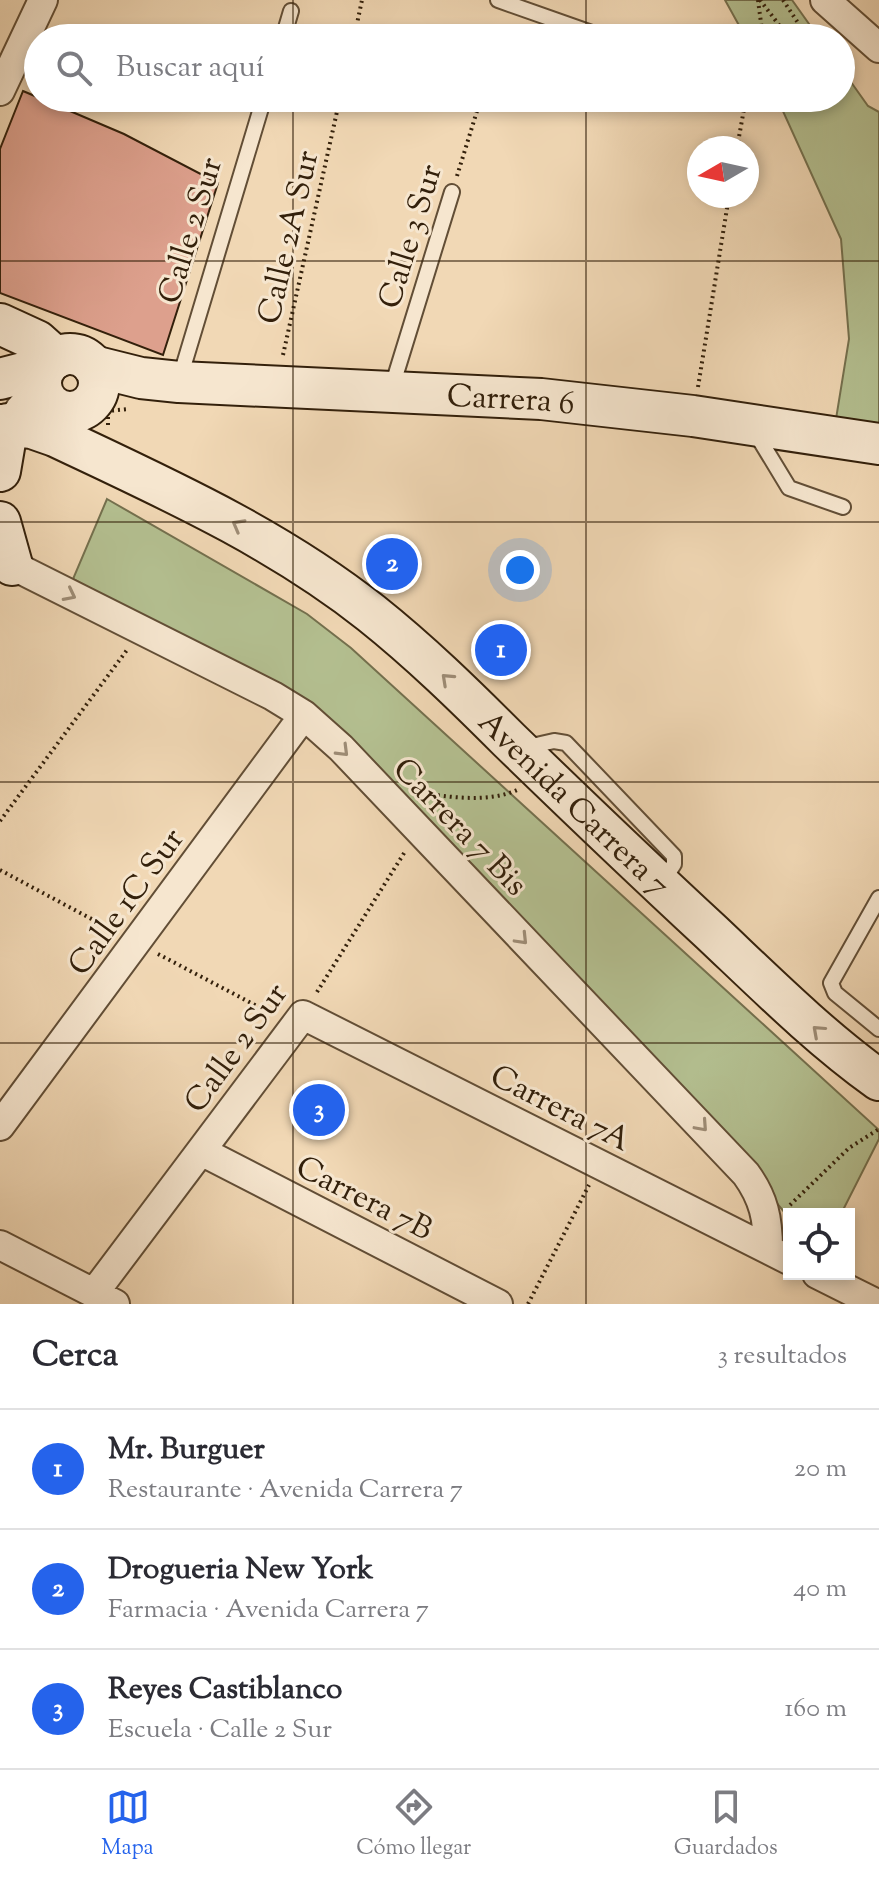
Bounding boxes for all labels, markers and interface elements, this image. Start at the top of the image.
search box [24,24,855,112]
icon: search [52,46,96,90]
text: Buscar aquí [116,47,264,90]
north arrow [687,136,759,208]
street label: Calle 2A Sur [248,146,332,329]
street label: Calle 2 Sur [148,152,236,310]
street label: Calle 3 Sur [368,159,456,315]
street label: Carrera 6 [446,375,577,429]
one-way arrow [232,520,247,535]
pin: 2 [366,534,418,594]
your location [500,550,540,590]
one-way arrow [61,585,76,600]
pin: 1 [475,620,527,680]
one-way arrow [442,674,456,689]
street label: Avenida Carrera 7 [466,701,679,908]
one-way arrow [333,741,348,756]
street label: Carrera 7 Bis [381,749,537,908]
street label: Calle 1C Sur [58,820,197,986]
one-way arrow [513,930,527,944]
street label: Calle 2 Sur [175,974,300,1123]
one-way arrow [813,1027,828,1041]
street label: Carrera 7A [481,1055,638,1165]
pin: 3 [293,1080,345,1140]
one-way arrow [693,1117,708,1131]
street label: Carrera 7B [287,1146,440,1254]
map controls [783,1208,855,1280]
button: locate [783,1208,855,1280]
text: Cerca [32,1332,118,1381]
text: 3 resultados [718,1338,847,1375]
text: Mr. Burguer [108,1429,265,1472]
text: 1 [54,1451,62,1488]
text: 20 m [794,1451,847,1488]
text: Restaurante · Avenida Carrera 7 [108,1472,463,1509]
text: Drogueria New York [108,1549,373,1592]
text: 2 [52,1571,64,1608]
text: 40 m [793,1571,847,1608]
text: Farmacia · Avenida Carrera 7 [108,1592,429,1629]
text: Reyes Castiblanco [108,1669,342,1712]
text: 3 [53,1691,63,1728]
text: 160 m [784,1691,847,1728]
text: Escuela · Calle 2 Sur [108,1712,332,1749]
tab: Mapa [101,1785,154,1865]
tab: Cómo llegar [356,1785,471,1865]
tab: Guardados [674,1785,778,1865]

